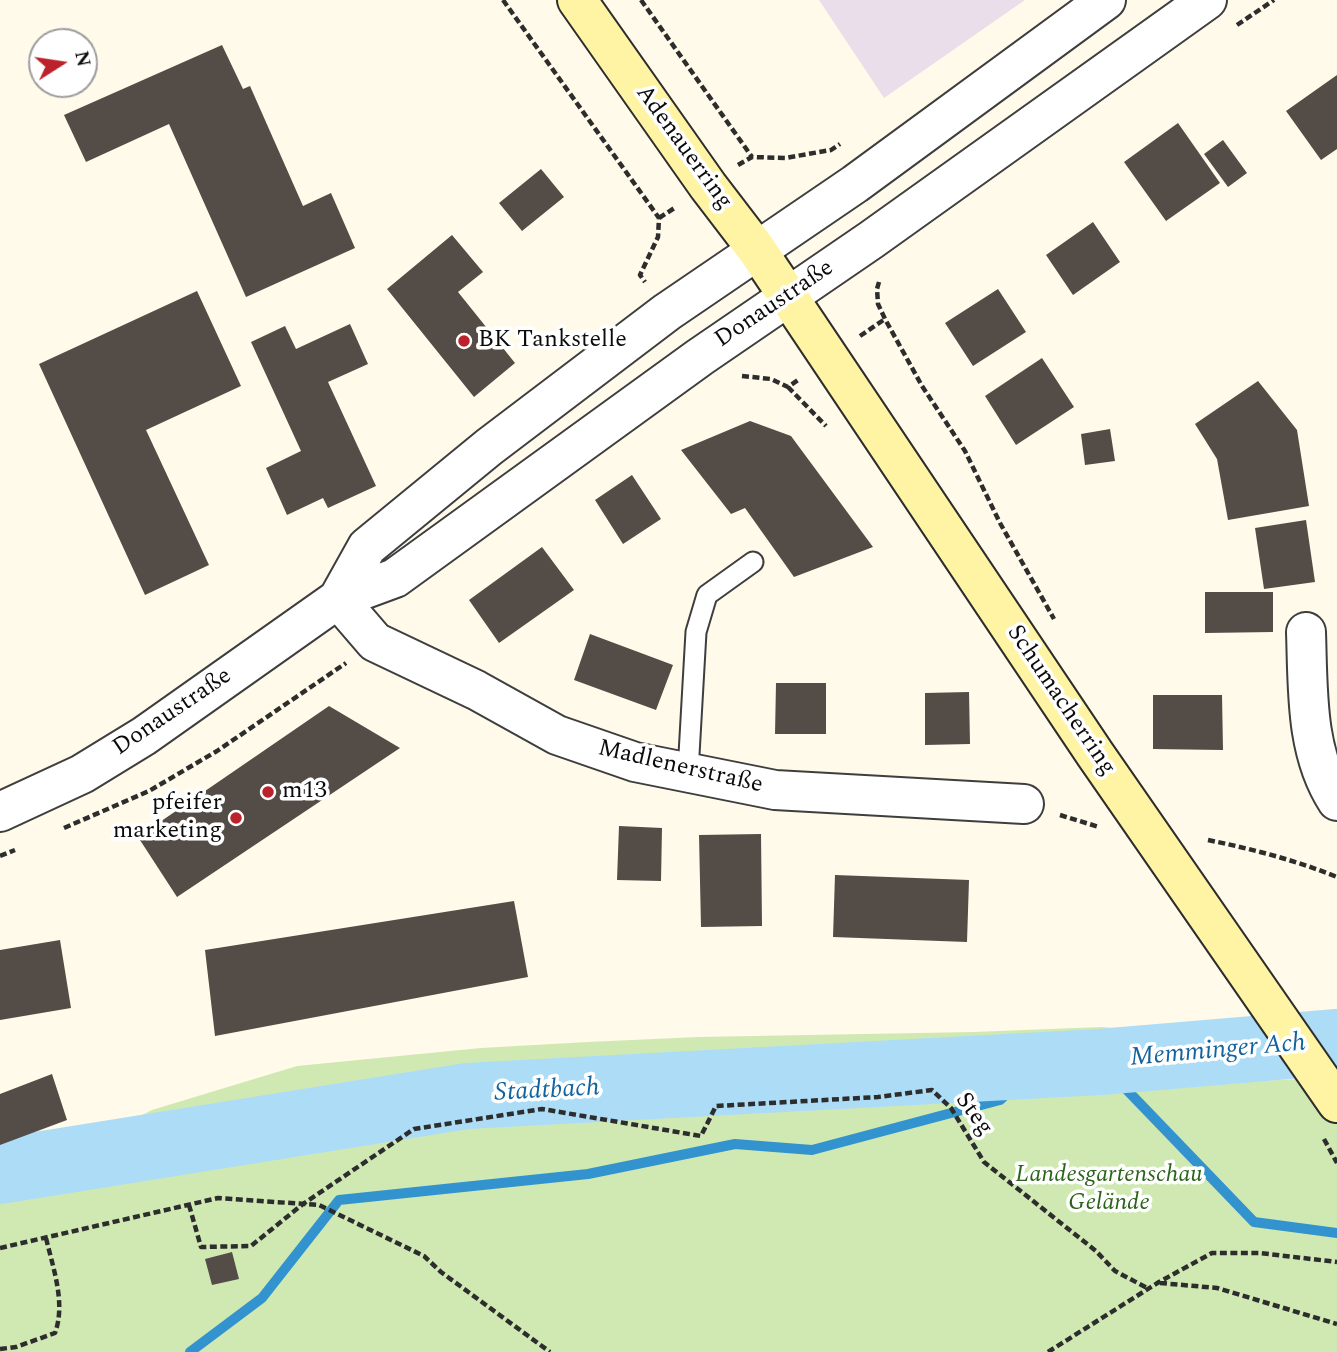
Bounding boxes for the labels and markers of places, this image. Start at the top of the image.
place label: BK Tankstelle [478,327,627,355]
marker: BK Tankstelle [456,333,472,349]
place label: m13 [282,778,327,806]
marker: m13 [260,784,276,800]
place label: pfeifer marketing [113,790,222,846]
marker: pfeifer marketing [228,810,244,826]

